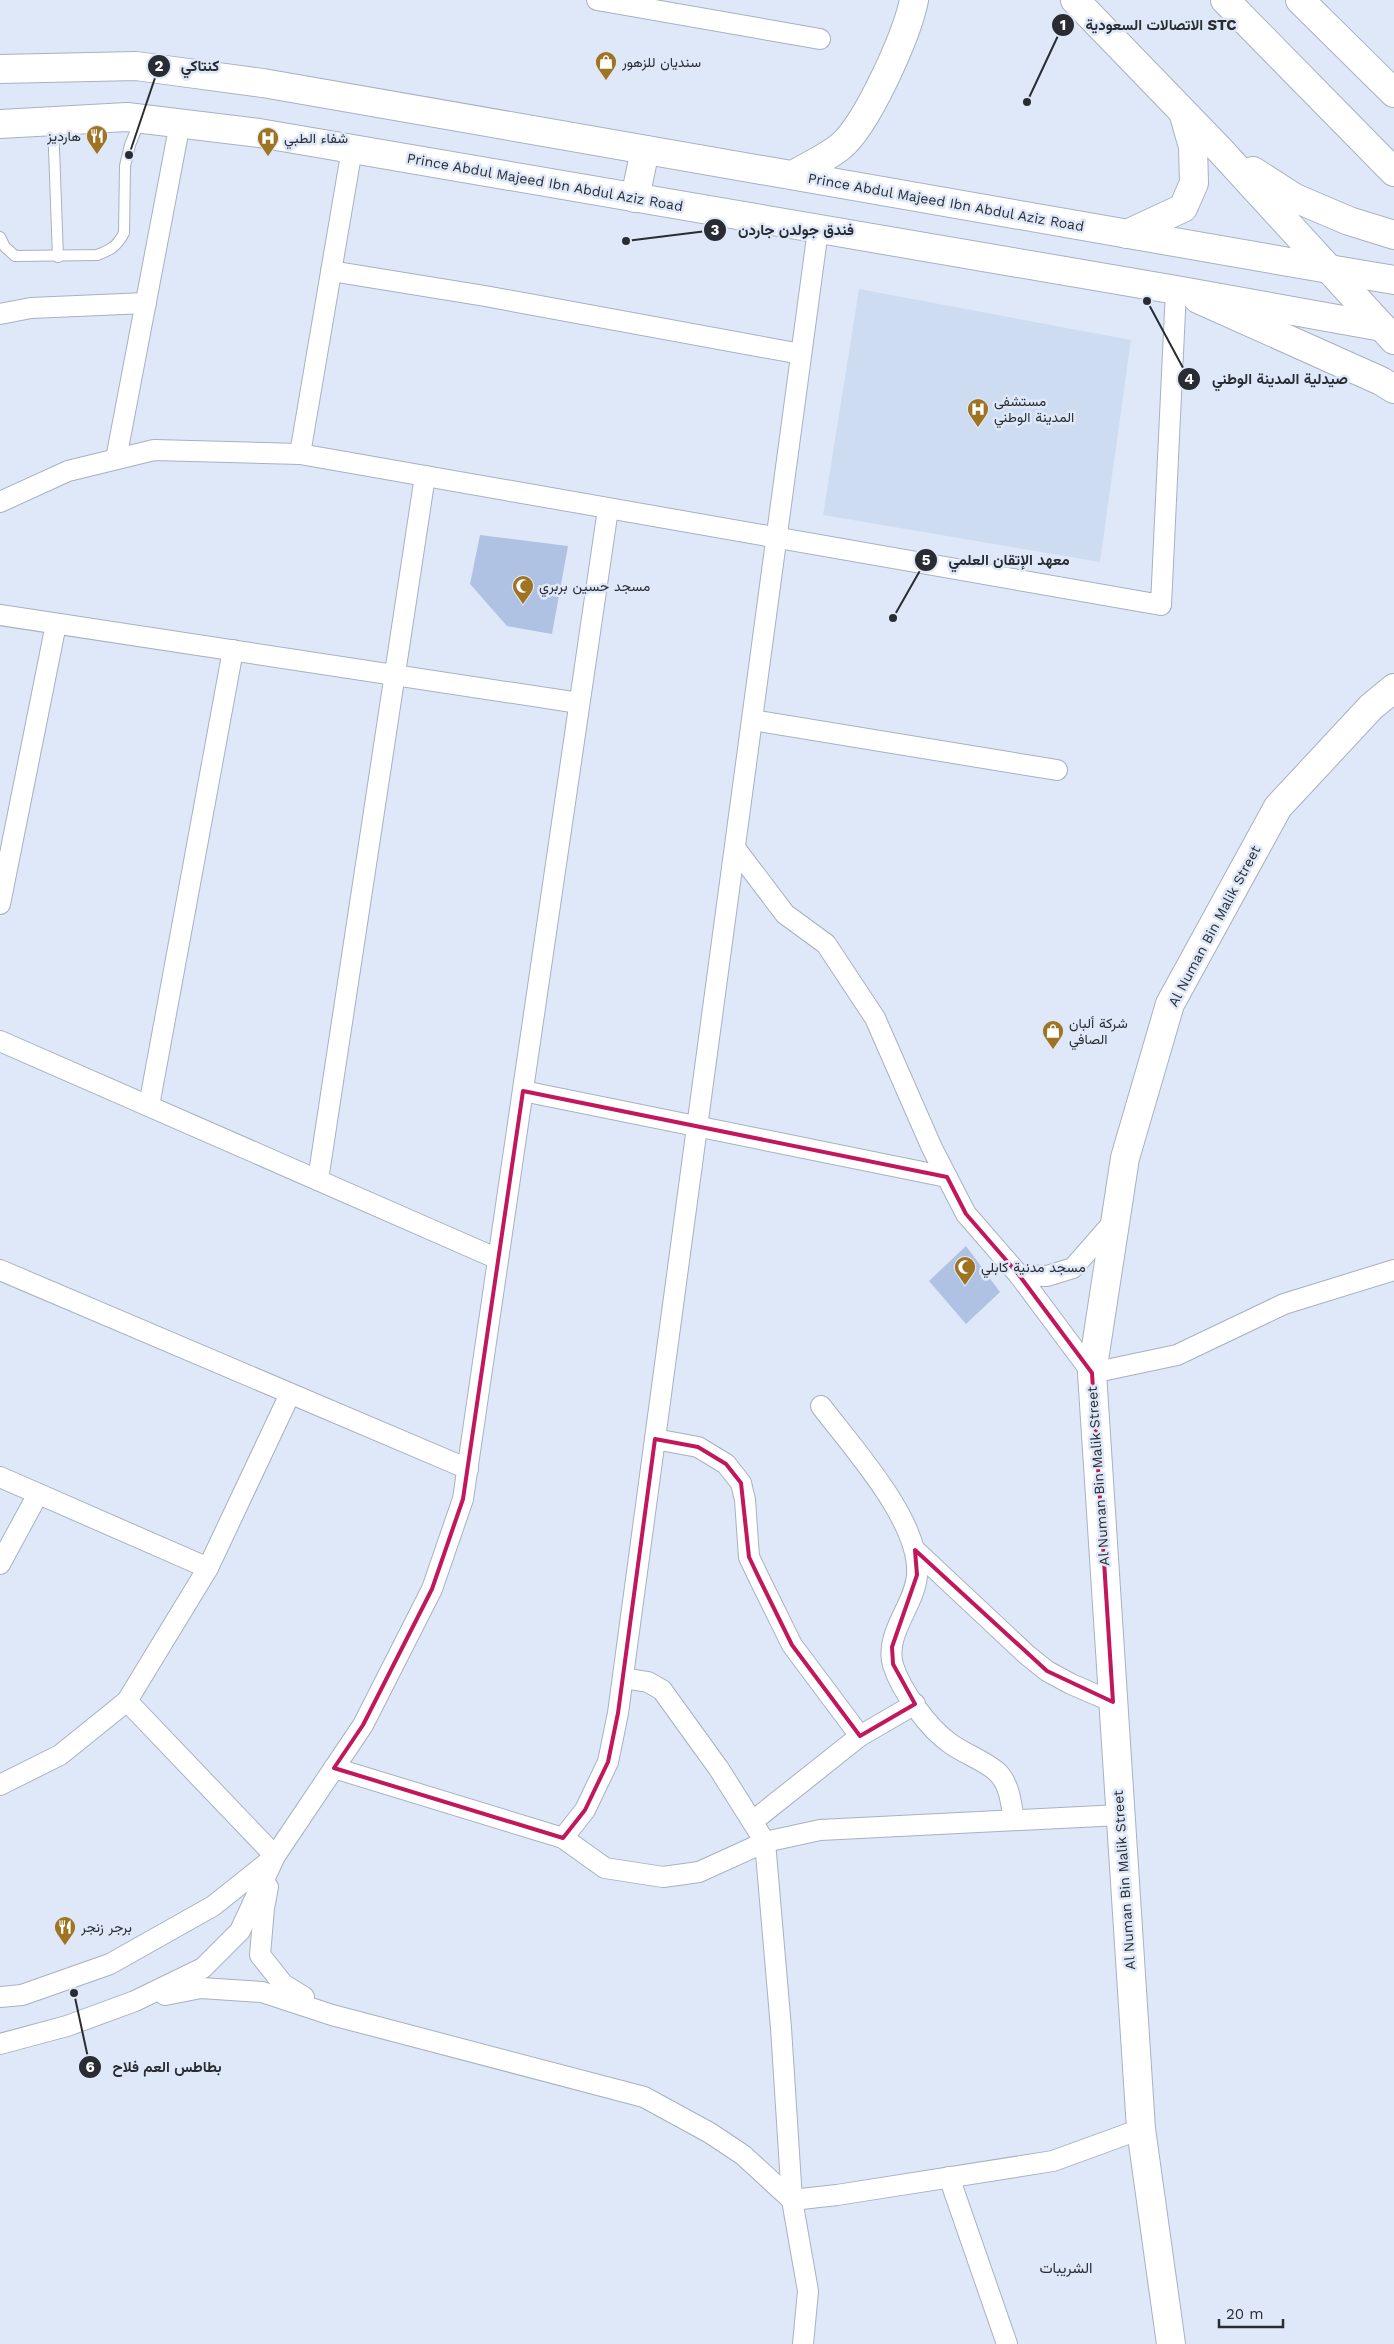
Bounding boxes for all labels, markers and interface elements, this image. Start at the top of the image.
callout: الاتصالات السعودية STC [1051,10,1247,40]
text: 1 [1060,16,1066,34]
text: الاتصالات السعودية STC [1085,16,1237,34]
shop icon: سنديان للزهور [594,50,618,81]
callout: كنتاكي [146,51,230,81]
place label: سنديان للزهور [621,54,701,71]
text: 2 [155,57,164,75]
text: كنتاكي [181,57,219,79]
restaurant icon: هارديز [85,124,109,155]
hospital icon: شفاء الطبي [256,126,280,157]
place label: هارديز [46,128,81,145]
place label: شفاء الطبي [284,130,348,150]
street label: Prince Abdul Majeed Ibn Abdul Aziz Road [406,150,684,214]
street label: Prince Abdul Majeed Ibn Abdul Aziz Road [807,170,1085,234]
callout: فندق جولدن جاردن [703,215,864,245]
text: 3 [711,221,720,239]
text: فندق جولدن جاردن [738,221,854,239]
callout: صيدلية المدينة الوطني [1177,364,1358,394]
text: 4 [1184,370,1194,388]
text: صيدلية المدينة الوطني [1212,370,1348,392]
place label: مستشفى المدينة الوطني [994,393,1074,429]
hospital icon: مستشفى المدينة الوطني [966,397,990,428]
callout: معهد الإتقان العلمي [914,545,1080,575]
text: 5 [922,551,931,569]
text: معهد الإتقان العلمي [948,551,1070,573]
mosque icon: مسجد حسين بربري [511,574,535,605]
place label: مسجد حسين بربري [539,578,650,598]
street label: Al Numan Bin Malik Street [1165,843,1263,1009]
place label: شركة ألبان الصافي [1069,1015,1128,1051]
shop icon: شركة ألبان الصافي [1041,1019,1065,1050]
mosque icon: مسجد مدنية كابلي [953,1255,977,1286]
place label: مسجد مدنية كابلي [981,1259,1086,1279]
street label: Al Numan Bin Malik Street [1084,1386,1112,1566]
street label: Al Numan Bin Malik Street [1110,1790,1138,1970]
restaurant icon: برجر زنجر [53,1915,77,1946]
place label: برجر زنجر [80,1919,132,1936]
callout: بطاطس العم فلاح [78,2052,232,2082]
text: 6 [85,2058,95,2076]
text: بطاطس العم فلاح [112,2058,222,2077]
district label: الشريبات [1039,2259,1093,2277]
scale bar [1219,2296,1283,2328]
text: 20 m [1226,2305,1264,2323]

